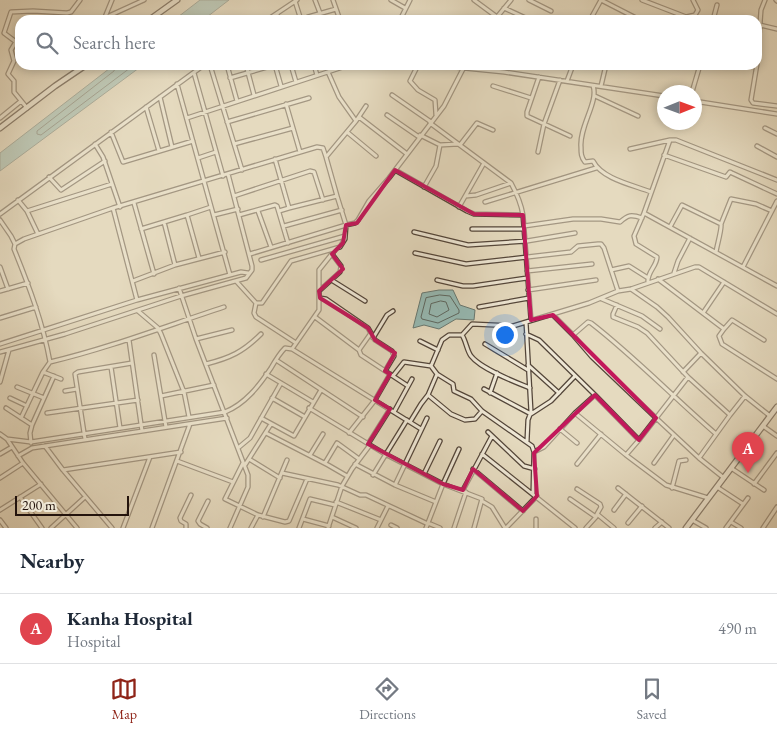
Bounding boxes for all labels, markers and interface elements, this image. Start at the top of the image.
search box [15,15,762,70]
icon: search [33,29,61,57]
text: Search here [73,30,155,55]
north arrow [657,85,702,130]
your location [492,322,518,348]
pin: A [732,432,764,473]
scale bar [15,493,129,516]
text: 200 m [22,496,56,514]
text: Nearby [20,547,84,574]
text: Kanha Hospital [67,606,193,631]
text: A [30,618,42,639]
text: 490 m [718,618,757,639]
text: Hospital [67,631,121,652]
tab: Map [110,675,138,723]
tab: Directions [359,675,416,723]
tab: Saved [637,675,667,723]

